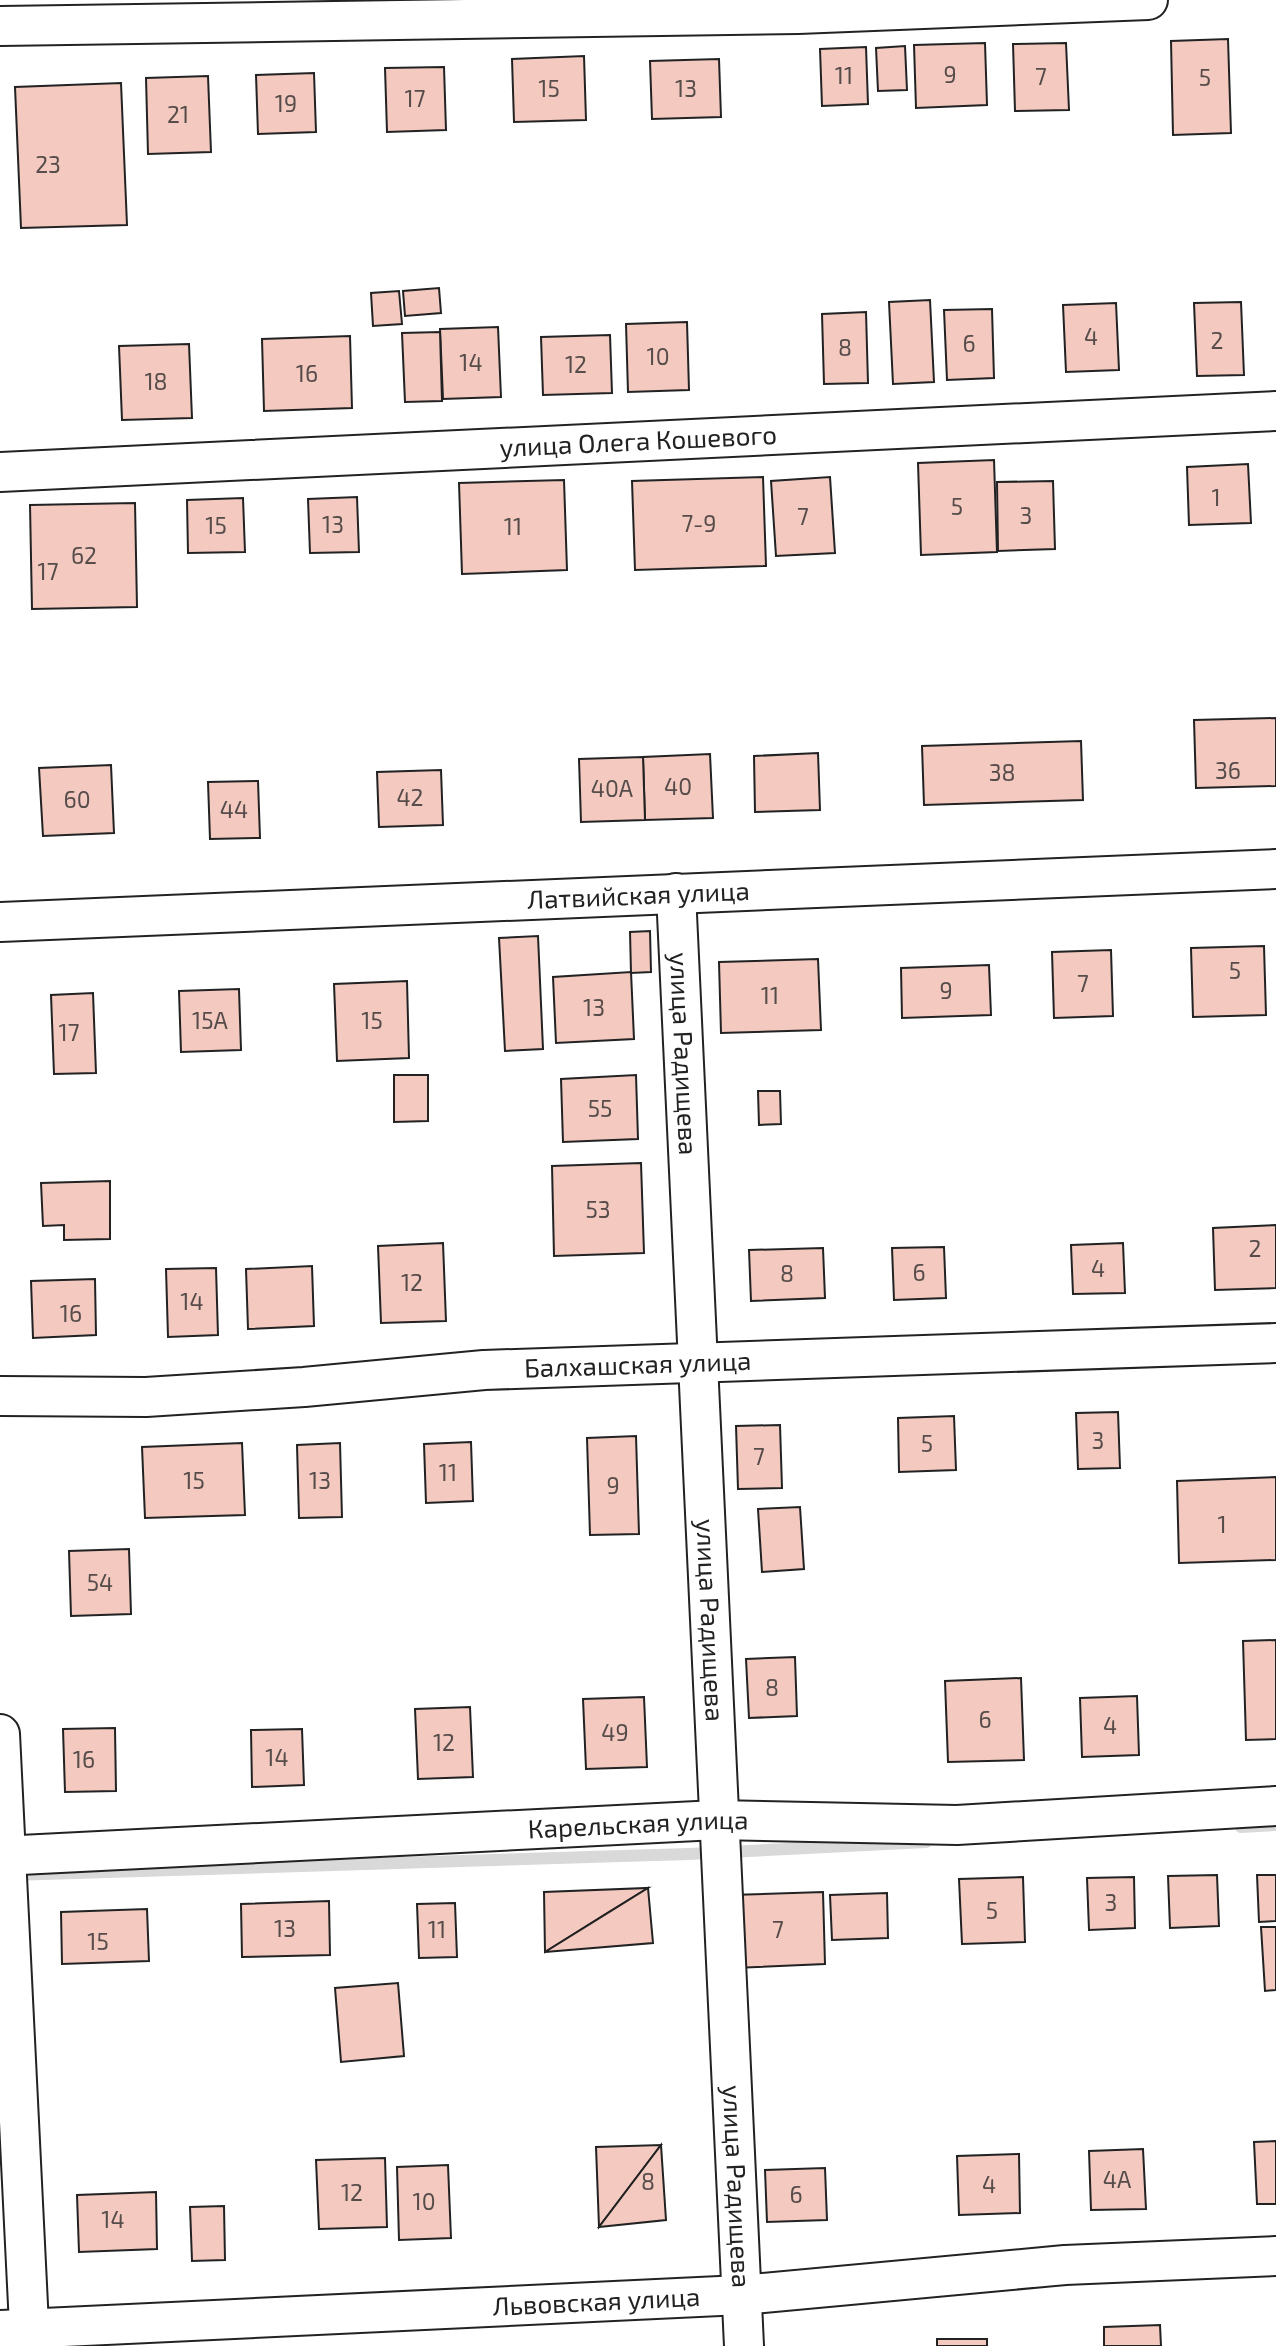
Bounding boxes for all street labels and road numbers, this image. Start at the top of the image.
street label: улица Олега Кошевого [499,418,778,463]
street label: Латвийская улица [527,874,750,914]
street label: улица Радищева [664,952,705,1156]
street label: Балхашская улица [524,1344,752,1383]
street label: улица Радищева [690,1518,732,1722]
street label: Карельская улица [527,1803,749,1843]
street label: улица Радищева [717,2084,758,2289]
street label: Львовская улица [492,2280,701,2321]

